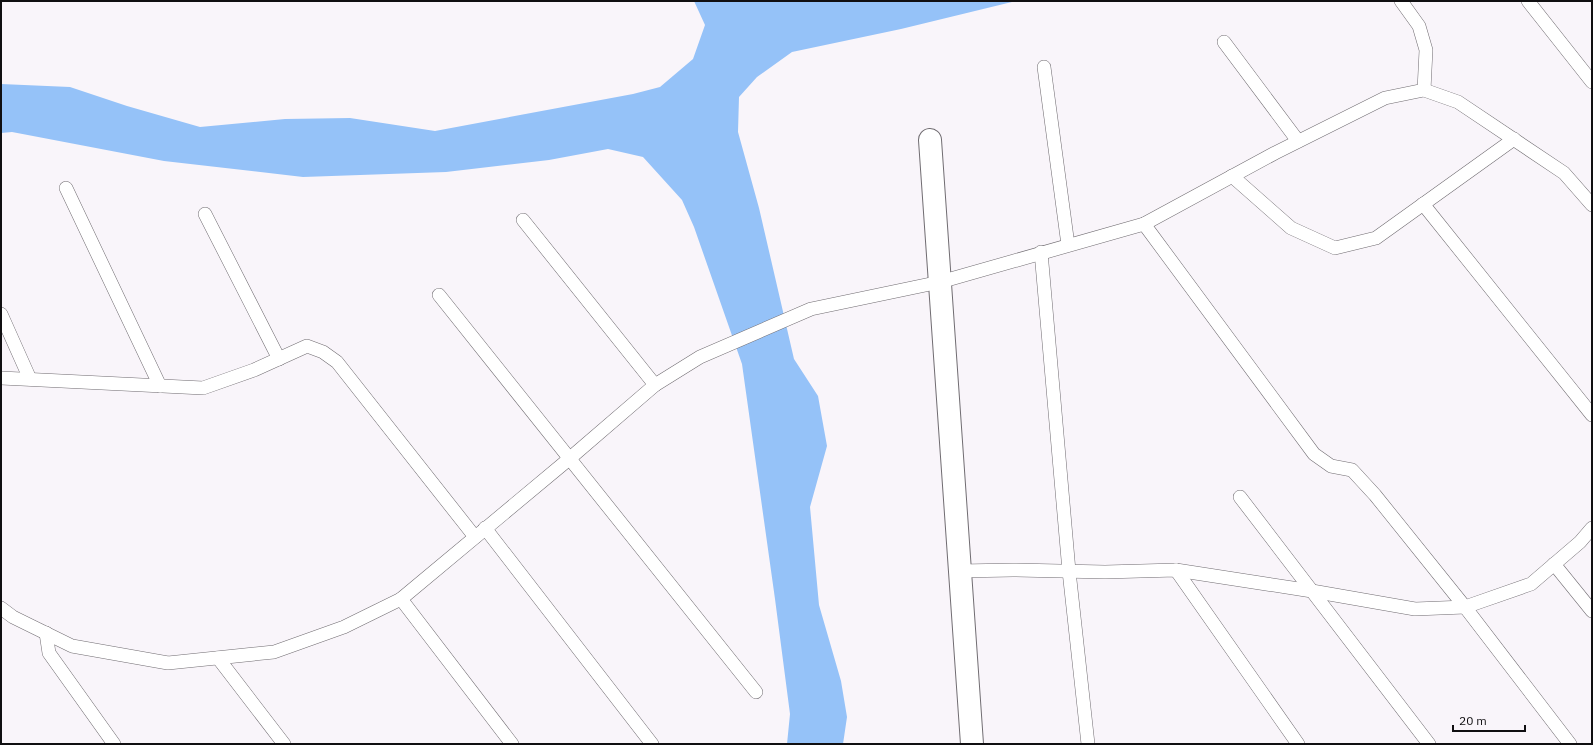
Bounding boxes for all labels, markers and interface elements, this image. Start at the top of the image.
scale bar [1453,707,1525,733]
text: 20 m [1459,713,1487,728]

